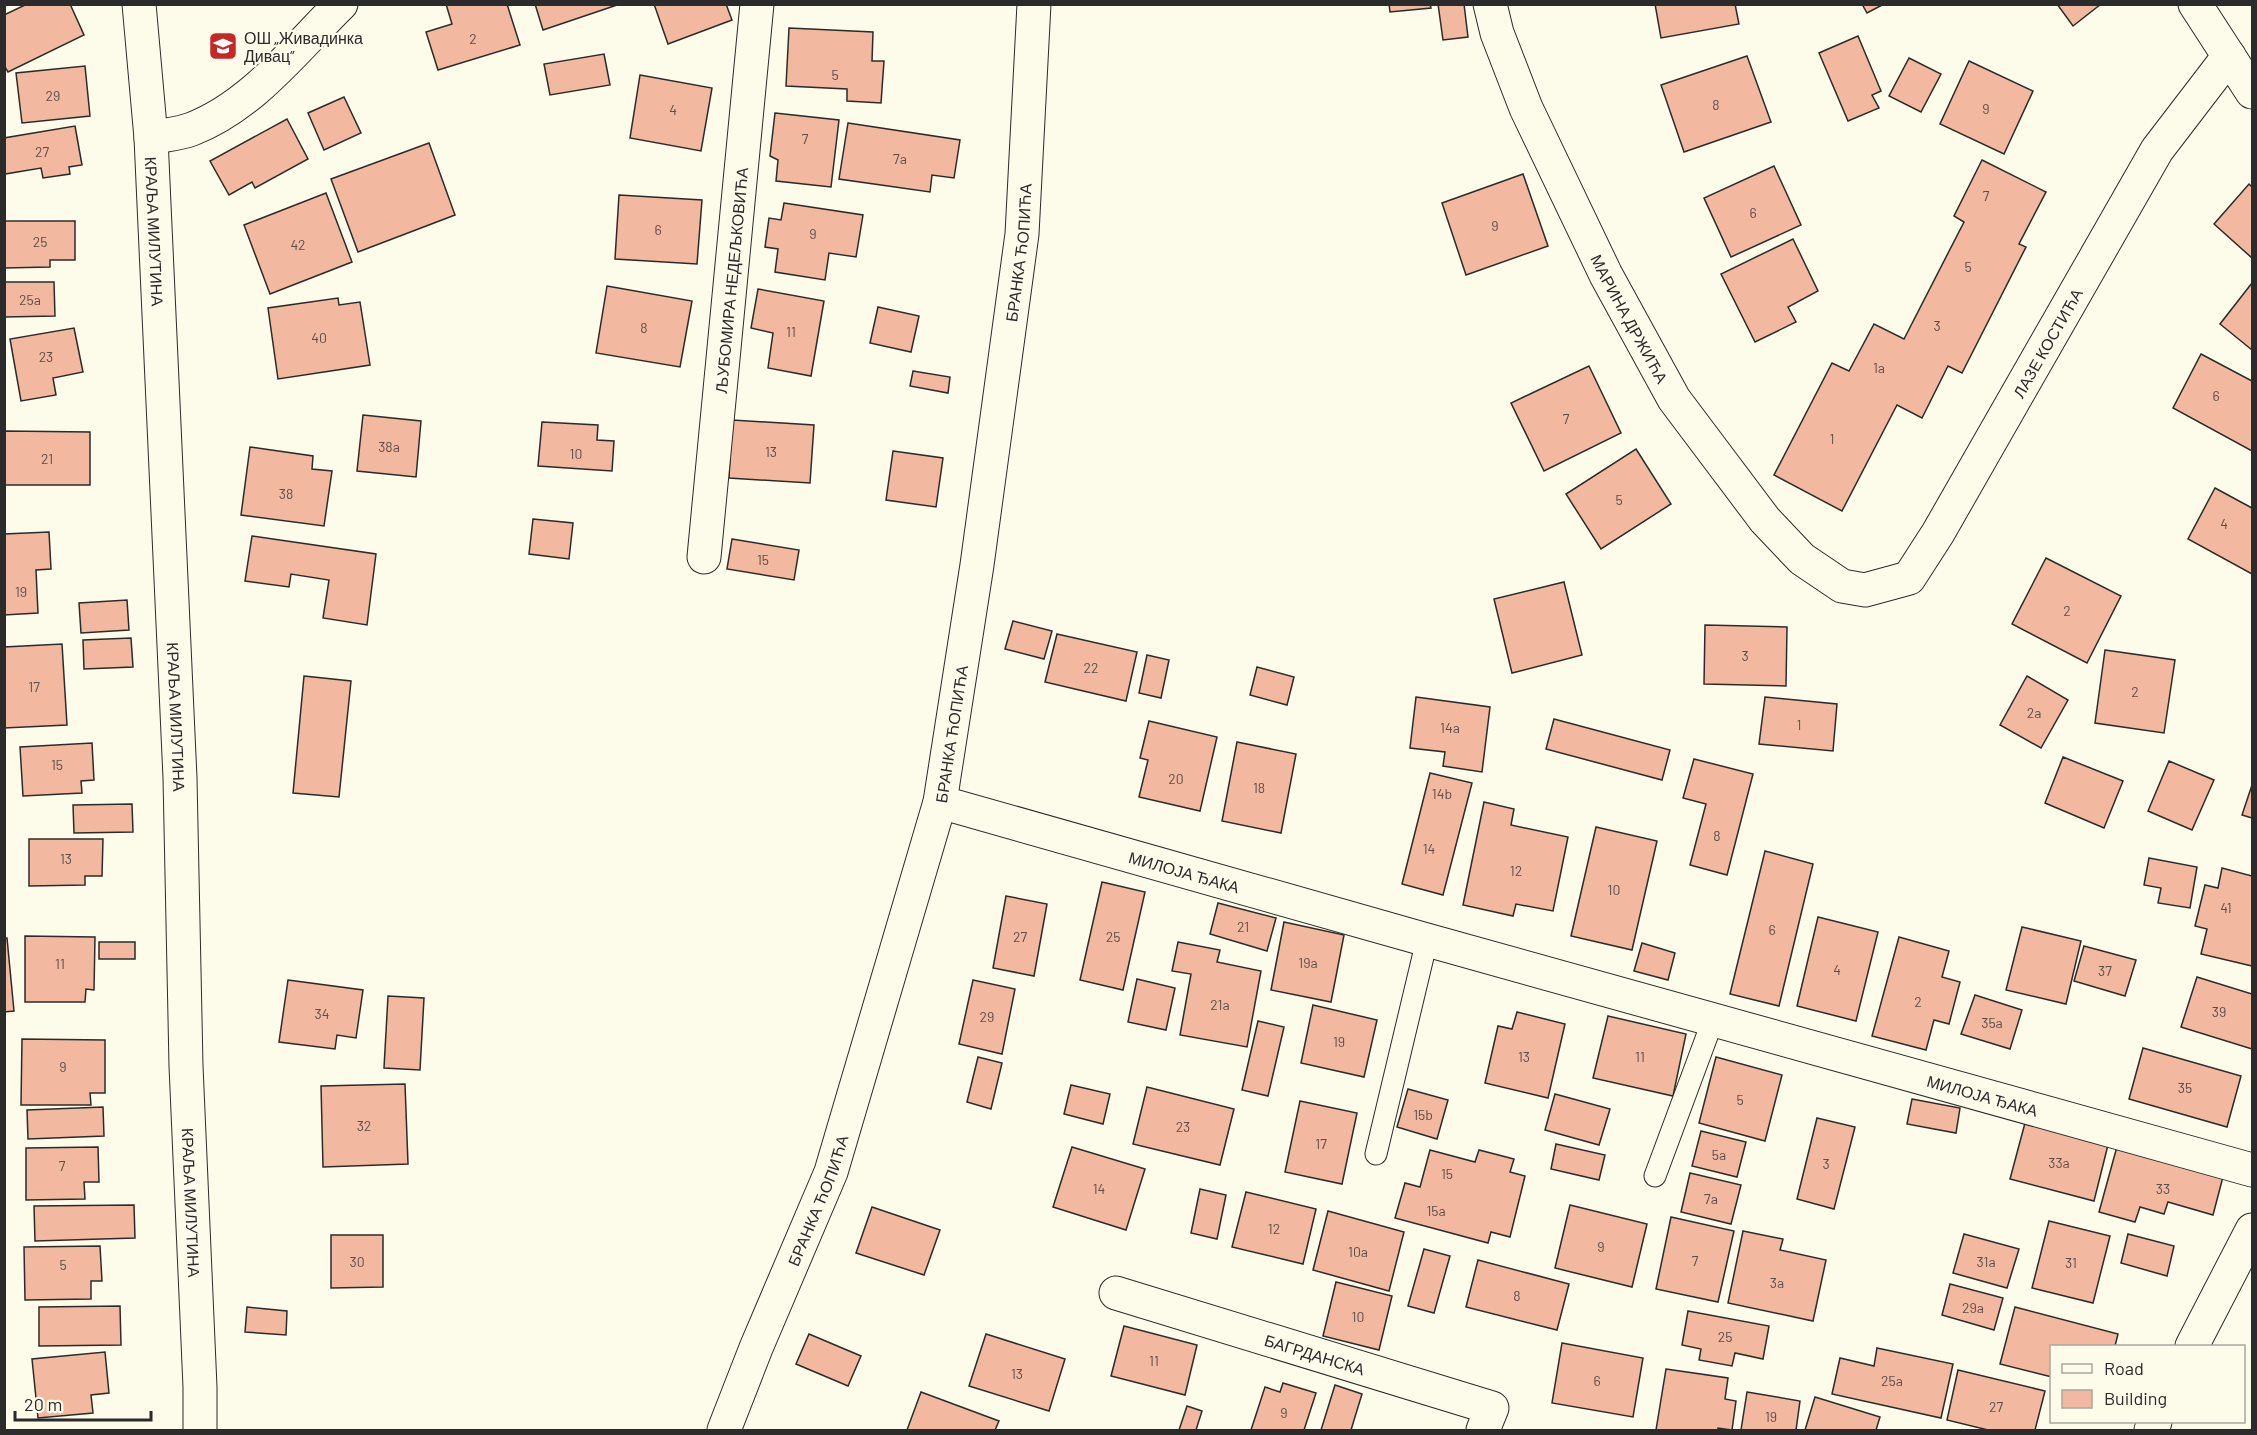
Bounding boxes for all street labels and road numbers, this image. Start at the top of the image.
street label: КРАЉА МИЛУТИНА [142,156,168,307]
street label: ЉУБОМИРА НЕДЕЉКОВИЋА [710,166,751,394]
street label: БРАНКА ЋОПИЋА [1001,183,1034,323]
street label: МАРИНА ДРЖИЋА [1588,251,1673,386]
street label: ЛАЗЕ КОСТИЋА [2008,284,2086,401]
street label: КРАЉА МИЛУТИНА [164,642,190,792]
street label: БРАНКА ЋОПИЋА [931,663,971,804]
street label: МИЛОЈА ЂАКА [1127,847,1242,896]
street label: МИЛОЈА ЂАКА [1925,1070,2040,1119]
street label: КРАЉА МИЛУТИНА [179,1128,205,1278]
street label: БРАНКА ЋОПИЋА [783,1132,851,1268]
street label: БАГРДАНСКА [1263,1330,1368,1378]

